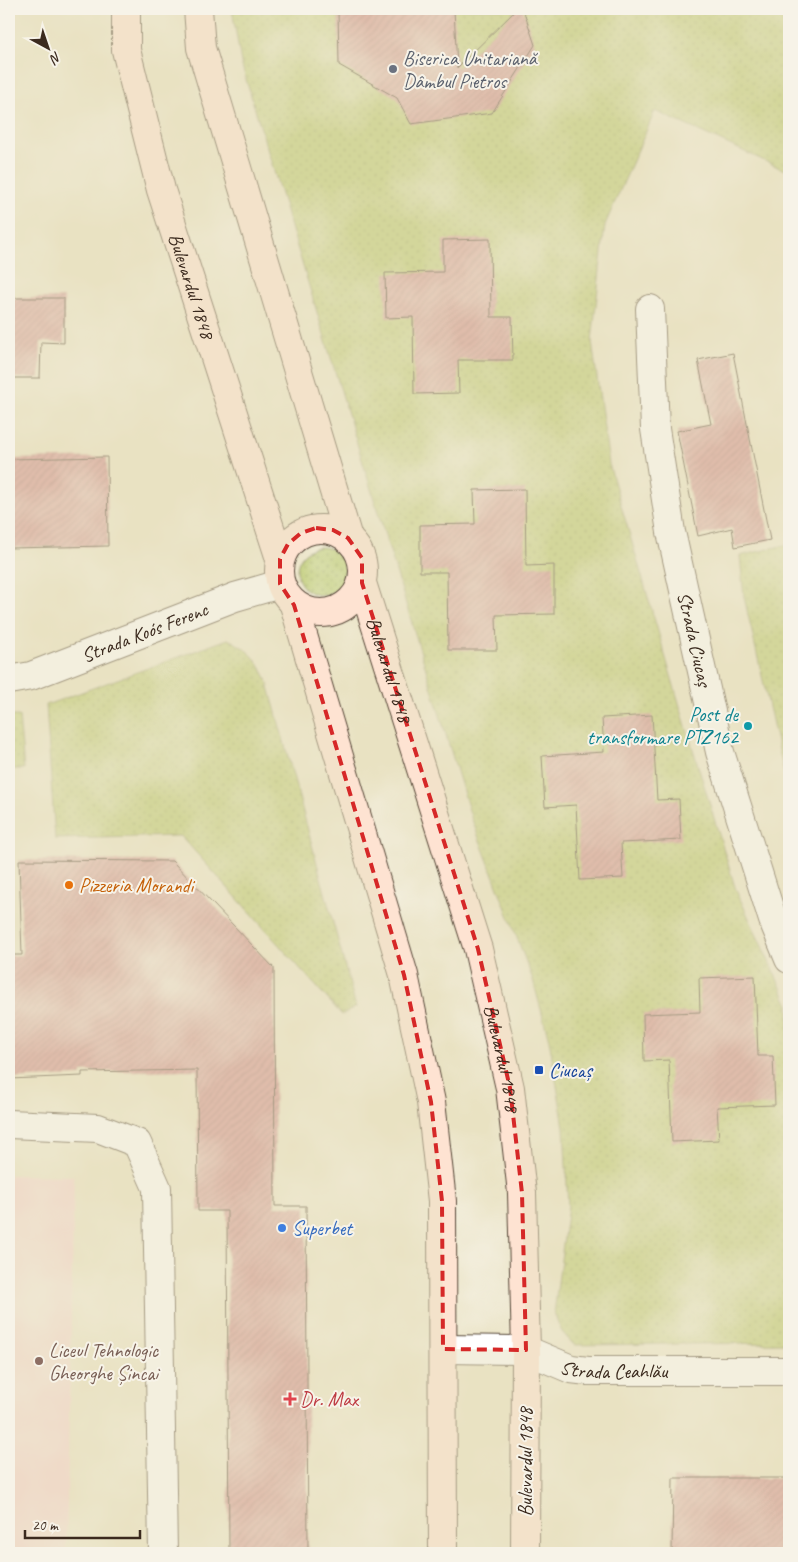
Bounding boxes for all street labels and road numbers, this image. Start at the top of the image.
street label: Bulevardul 1848 [163,230,221,344]
street label: Strada Ciucaș [672,589,718,691]
street label: Strada Koós Ferenc [78,596,212,668]
street label: Bulevardul 1848 [361,614,419,728]
street label: Bulevardul 1848 [479,1002,525,1115]
street label: Strada Ceahlău [557,1353,669,1384]
street label: Bulevardul 1848 [513,1405,538,1517]

